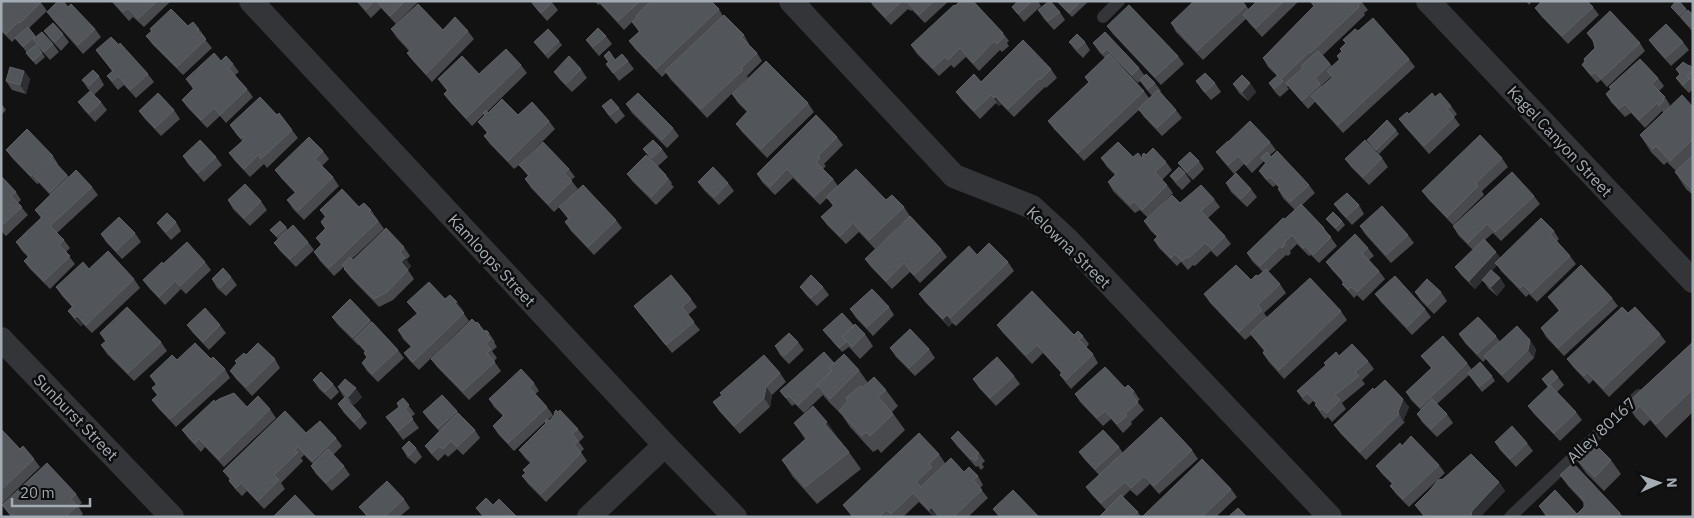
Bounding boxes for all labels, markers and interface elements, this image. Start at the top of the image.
street label: Kagel Canyon Street [1503,81,1617,201]
street label: Kelowna Street [1023,202,1115,292]
street label: Kamloops Street [444,210,540,310]
street label: Sunburst Street [30,370,122,464]
street label: Alley 80167 [1562,393,1640,467]
north arrow [1634,458,1684,508]
scale bar [12,476,90,508]
text: N [1663,477,1681,488]
text: 20 m [20,483,55,502]

